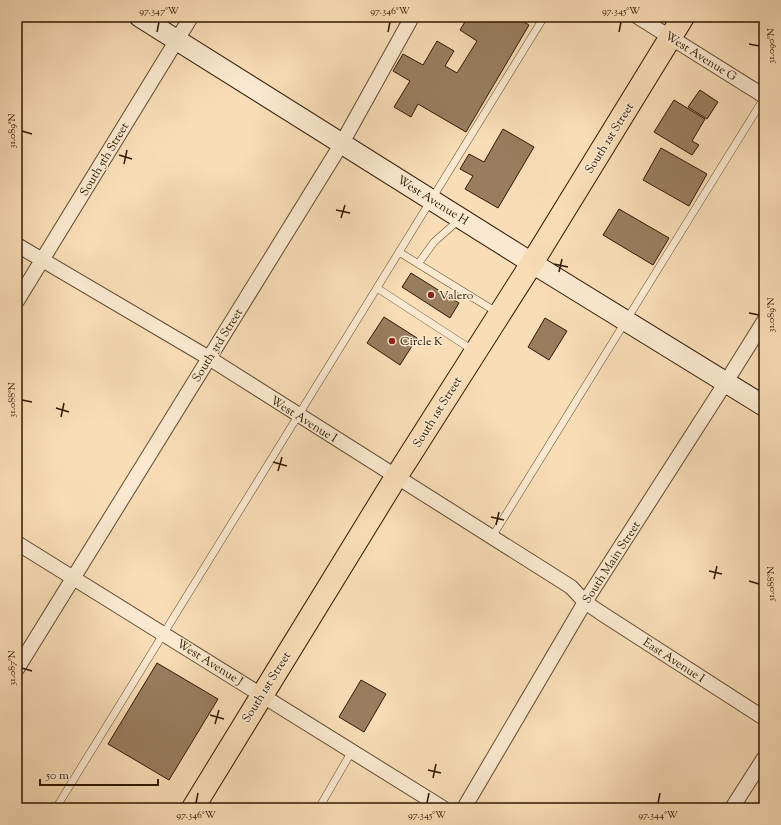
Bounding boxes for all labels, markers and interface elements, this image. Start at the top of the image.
text: 97.347°W [139,4,179,19]
text: 97.346°W [370,4,410,19]
text: 97.345°W [602,4,640,19]
street label: West Avenue G [661,28,740,86]
text: 31.090°N [764,28,779,64]
street label: South 1st Street [581,100,639,178]
text: 31.089°N [5,113,20,149]
street label: South 5th Street [76,119,134,200]
street label: West Avenue H [393,172,472,230]
place label: Valero [439,287,474,305]
marker: Valero [426,290,436,300]
text: 31.089°N [764,297,779,333]
street label: South 3rd Street [188,305,248,386]
place label: Circle K [400,333,443,351]
marker: Circle K [387,336,397,346]
street label: South 1st Street [409,374,467,452]
text: 31.088°N [5,382,20,418]
street label: West Avenue I [267,392,340,448]
street label: South Main Street [578,518,645,607]
text: 31.088°N [764,566,779,602]
street label: East Avenue I [639,634,708,688]
street label: West Avenue J [173,635,247,691]
street label: South 1st Street [238,649,296,727]
text: 31.087°N [5,650,20,686]
scale bar [40,761,158,787]
text: 50 m [45,767,69,785]
text: 97.346°W [176,808,216,823]
text: 97.345°W [408,808,446,823]
text: 97.344°W [638,808,678,823]

